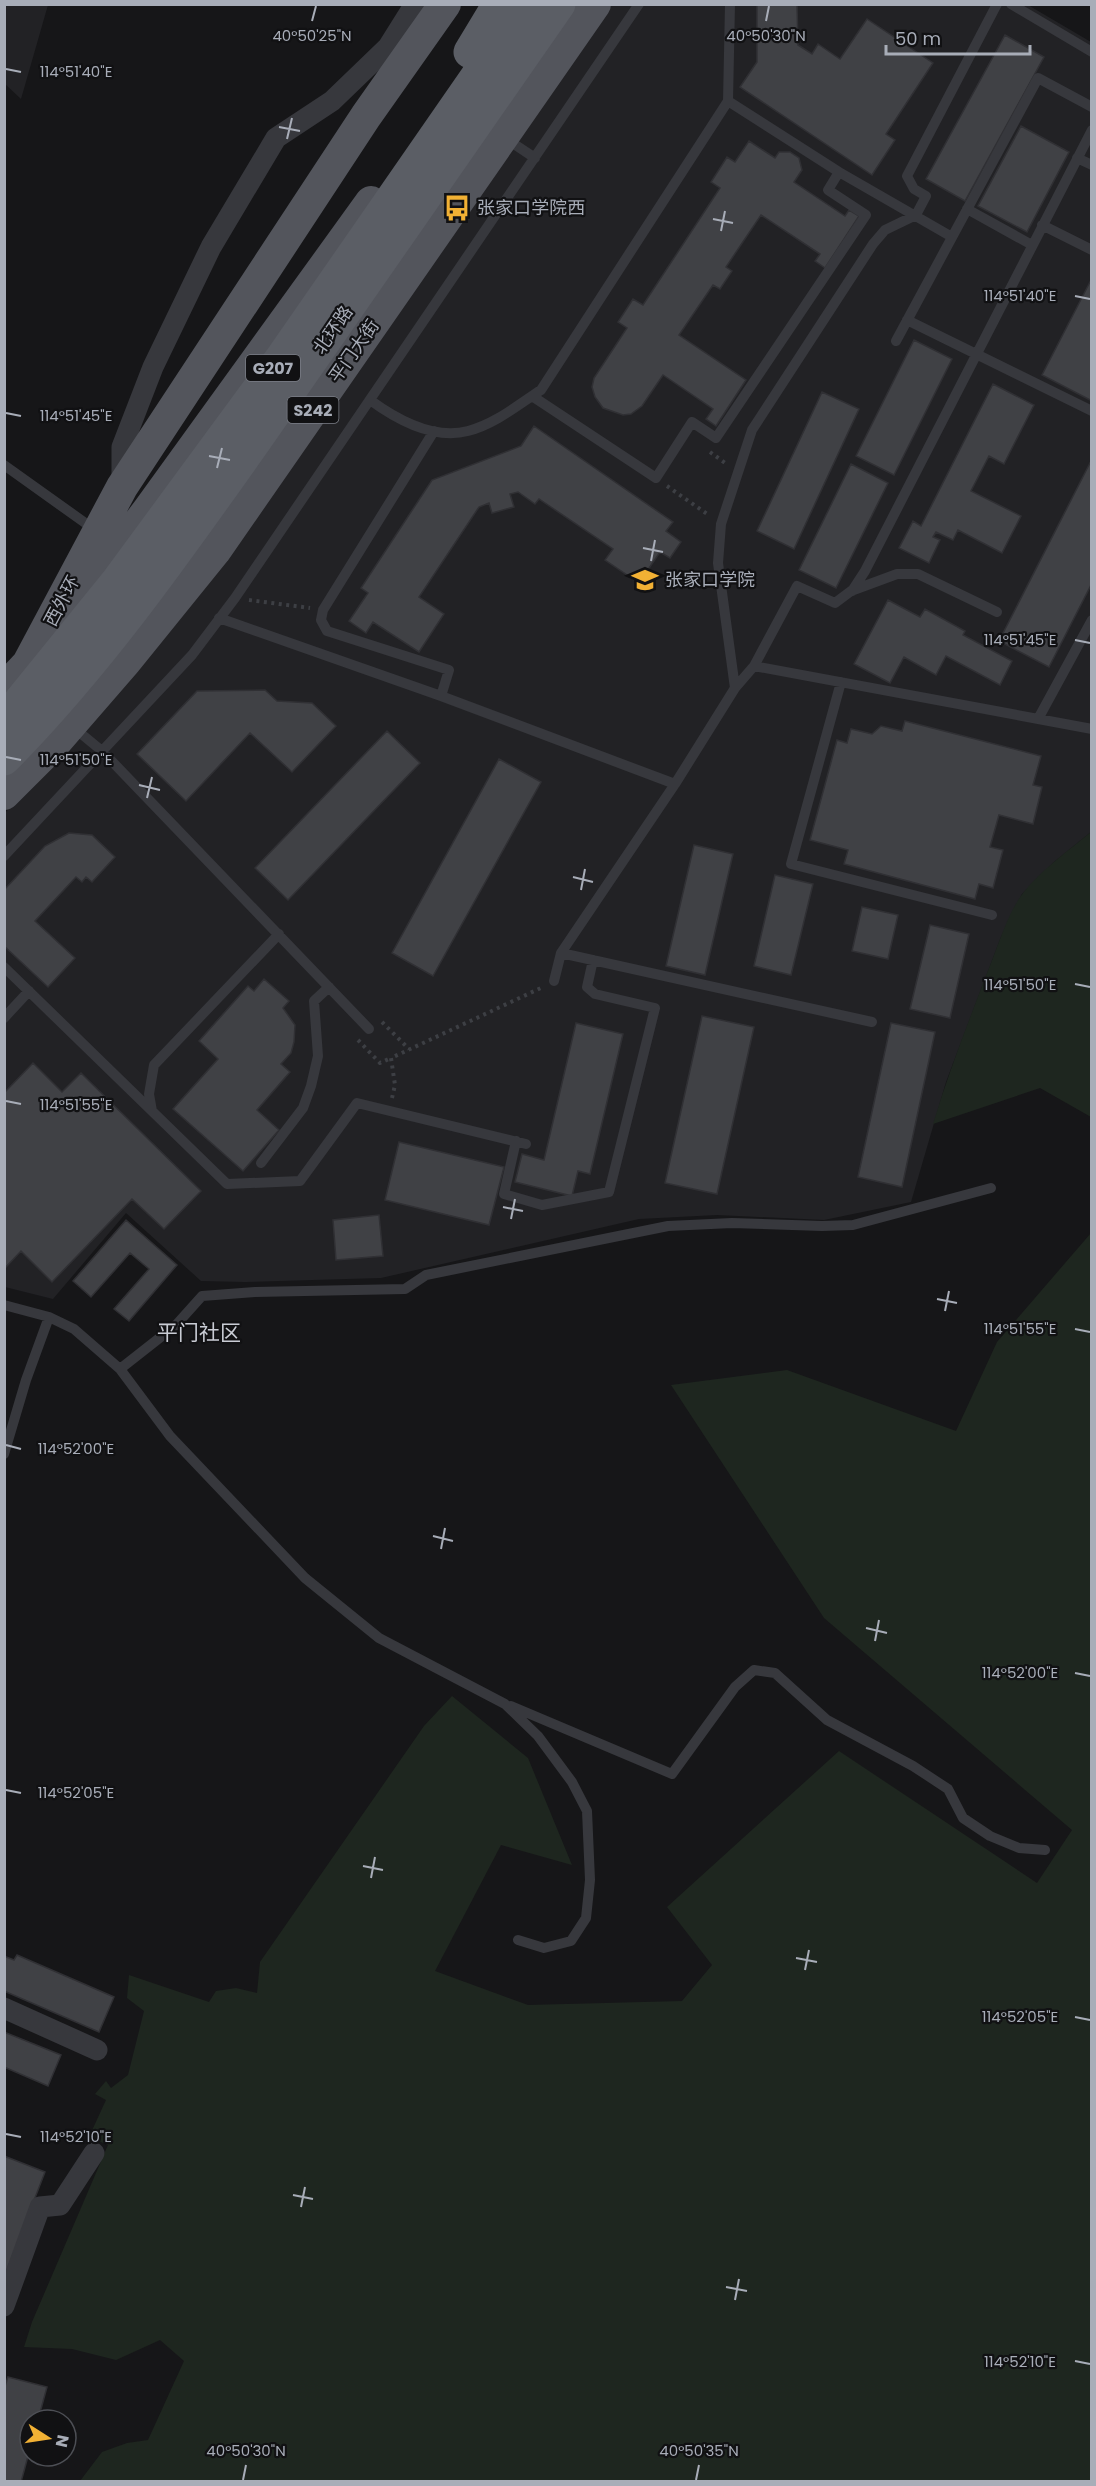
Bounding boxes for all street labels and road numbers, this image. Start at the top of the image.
street label: 北环路 [307,300,358,359]
street label: 平门大街 [323,314,384,387]
road number: G207 [246,355,300,381]
road number: S242 [288,397,338,423]
street label: 西外环 [38,571,85,630]

